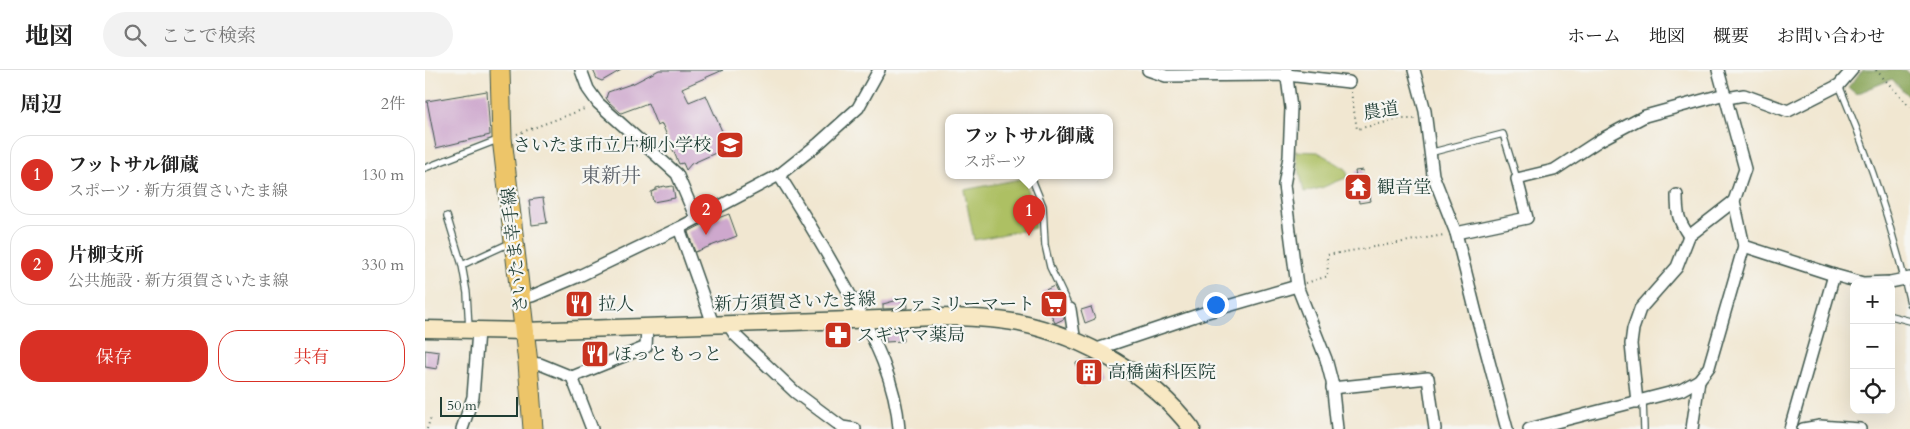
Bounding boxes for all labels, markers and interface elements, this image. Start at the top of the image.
search box [103,12,453,57]
text: 地図 [25,20,73,53]
icon: search [121,21,149,49]
text: ここで検索 [161,23,256,49]
text: ホーム [1567,24,1621,49]
text: 地図 [1649,24,1685,49]
text: 概要 [1713,24,1749,49]
text: お問い合わせ [1777,24,1885,49]
text: 周辺 [20,90,62,119]
text: 2件 [381,93,405,115]
street label: 農道 [1361,96,1401,126]
popup [945,114,1113,179]
text: フットサル御蔵 [964,123,1094,149]
school or university icon: さいたま市立片柳小学校 [715,130,745,160]
place label: さいたま市立片柳小学校 [513,133,711,158]
text: スポーツ [964,151,1027,173]
text: フットサル御蔵 [68,152,199,178]
district label: 東新井 [581,162,641,189]
text: 1 [33,164,41,186]
text: 130 m [362,164,404,186]
temple icon: 観音堂 [1343,172,1373,202]
place label: 観音堂 [1377,175,1431,200]
text: スポーツ · 新方須賀さいたま線 [68,180,288,202]
street label: さいたま幸手線 [496,186,534,314]
pin: 2 [690,194,722,235]
pin: 1 [1013,195,1045,236]
text: 片柳支所 [68,242,144,268]
text: 2 [33,254,41,276]
text: 330 m [362,254,404,276]
text: 公共施設 · 新方須賀さいたま線 [68,270,289,292]
map controls [1850,279,1895,414]
button: + [1850,279,1895,324]
street label: 新方須賀さいたま線 [714,287,876,317]
restaurant icon: 拉人 [564,289,594,319]
supermarket icon: ファミリーマート [1039,289,1069,319]
place label: 拉人 [598,292,634,317]
place label: ファミリーマート [891,292,1035,317]
your location [1203,292,1229,318]
pharmacy icon: スギヤマ薬局 [823,320,853,350]
place label: スギヤマ薬局 [857,323,965,348]
button: − [1850,324,1895,369]
button: 保存 [20,330,208,382]
button: 共有 [218,330,405,382]
restaurant icon: ほっともっと [580,339,610,369]
place label: ほっともっと [614,342,722,367]
building icon: 高橋歯科医院 [1074,357,1104,387]
place label: 高橋歯科医院 [1108,360,1216,385]
button: locate [1850,369,1895,414]
scale bar [440,394,517,417]
text: 50 m [447,396,477,415]

